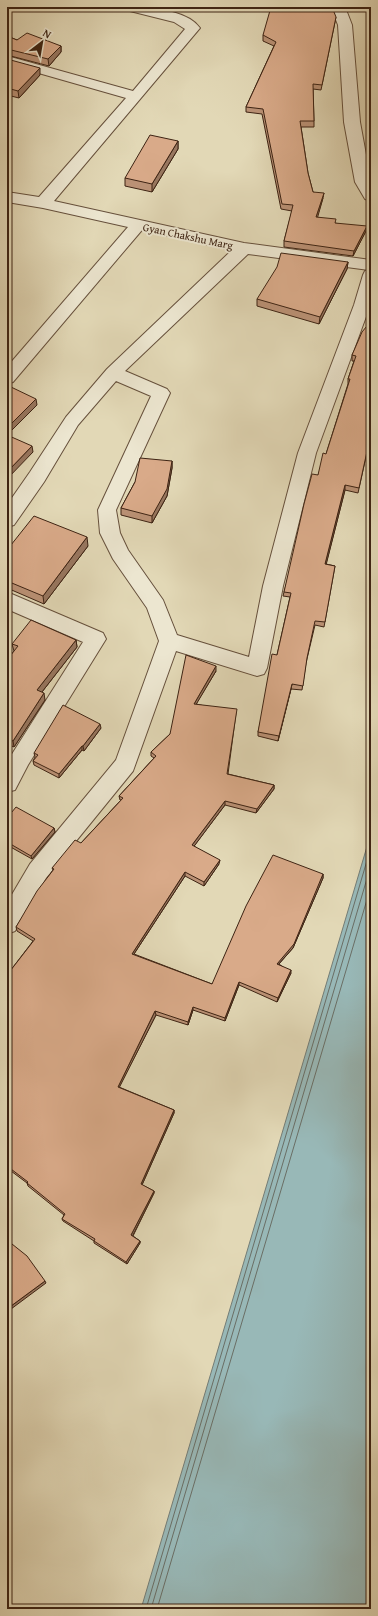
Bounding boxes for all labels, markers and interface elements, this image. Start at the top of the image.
north arrow [22,22,62,62]
text: N [40,25,55,43]
street label: Gyan Chakshu Marg [141,219,235,253]

